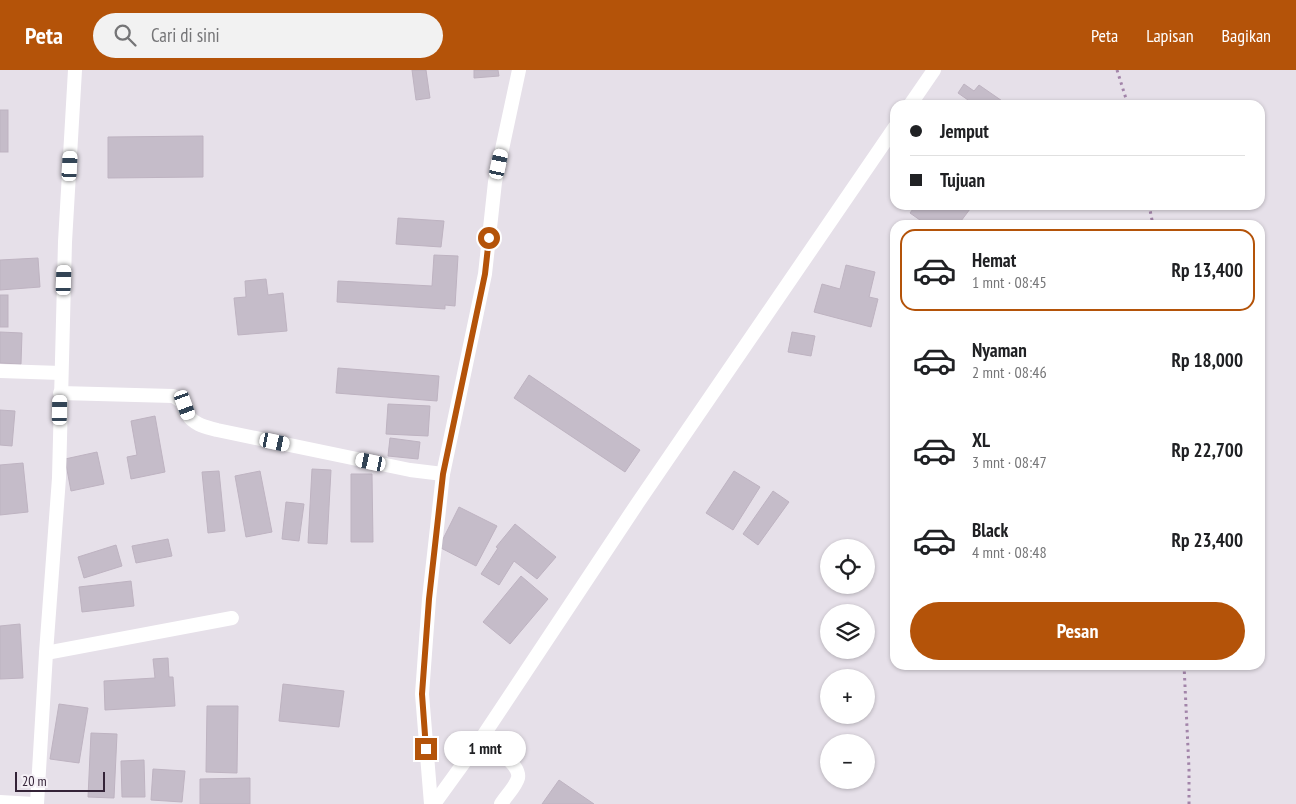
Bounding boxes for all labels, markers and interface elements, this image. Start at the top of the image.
search box [93,13,443,58]
text: Peta [25,20,63,51]
icon: search [111,21,139,49]
text: Cari di sini [151,23,220,47]
text: Peta [1091,24,1118,47]
text: Lapisan [1146,24,1194,47]
text: Bagikan [1222,24,1271,47]
text: Jemput [940,119,989,143]
car [488,148,509,180]
car [61,151,78,181]
text: Tujuan [940,168,985,192]
route start [478,227,500,249]
icon: car [912,248,957,293]
text: Hemat [972,248,1016,272]
text: Rp 13,400 [1172,258,1243,282]
car [55,265,72,295]
text: 1 mnt · 08:45 [972,272,1047,292]
icon: car [912,338,957,383]
text: Nyaman [972,338,1027,362]
text: Rp 18,000 [1172,348,1243,372]
text: 2 mnt · 08:46 [972,362,1047,382]
car [172,388,197,422]
car [52,395,67,425]
icon: car [912,428,957,473]
text: XL [972,428,990,452]
car [258,432,291,452]
text: Rp 22,700 [1172,438,1243,462]
car [354,452,387,472]
text: 3 mnt · 08:47 [972,452,1047,472]
icon: car [912,518,957,563]
text: Black [972,518,1008,542]
text: Rp 23,400 [1172,528,1243,552]
map controls [820,539,875,789]
button: locate [820,539,875,594]
text: 4 mnt · 08:48 [972,542,1047,562]
button: Pesan [910,602,1245,660]
button: layers [820,604,875,659]
button: + [820,669,875,724]
callout: 1 mnt [444,732,526,766]
button: − [820,734,875,789]
route end [415,738,437,760]
text: 1 mnt [468,738,502,758]
scale bar [15,769,105,792]
text: 20 m [22,772,47,790]

